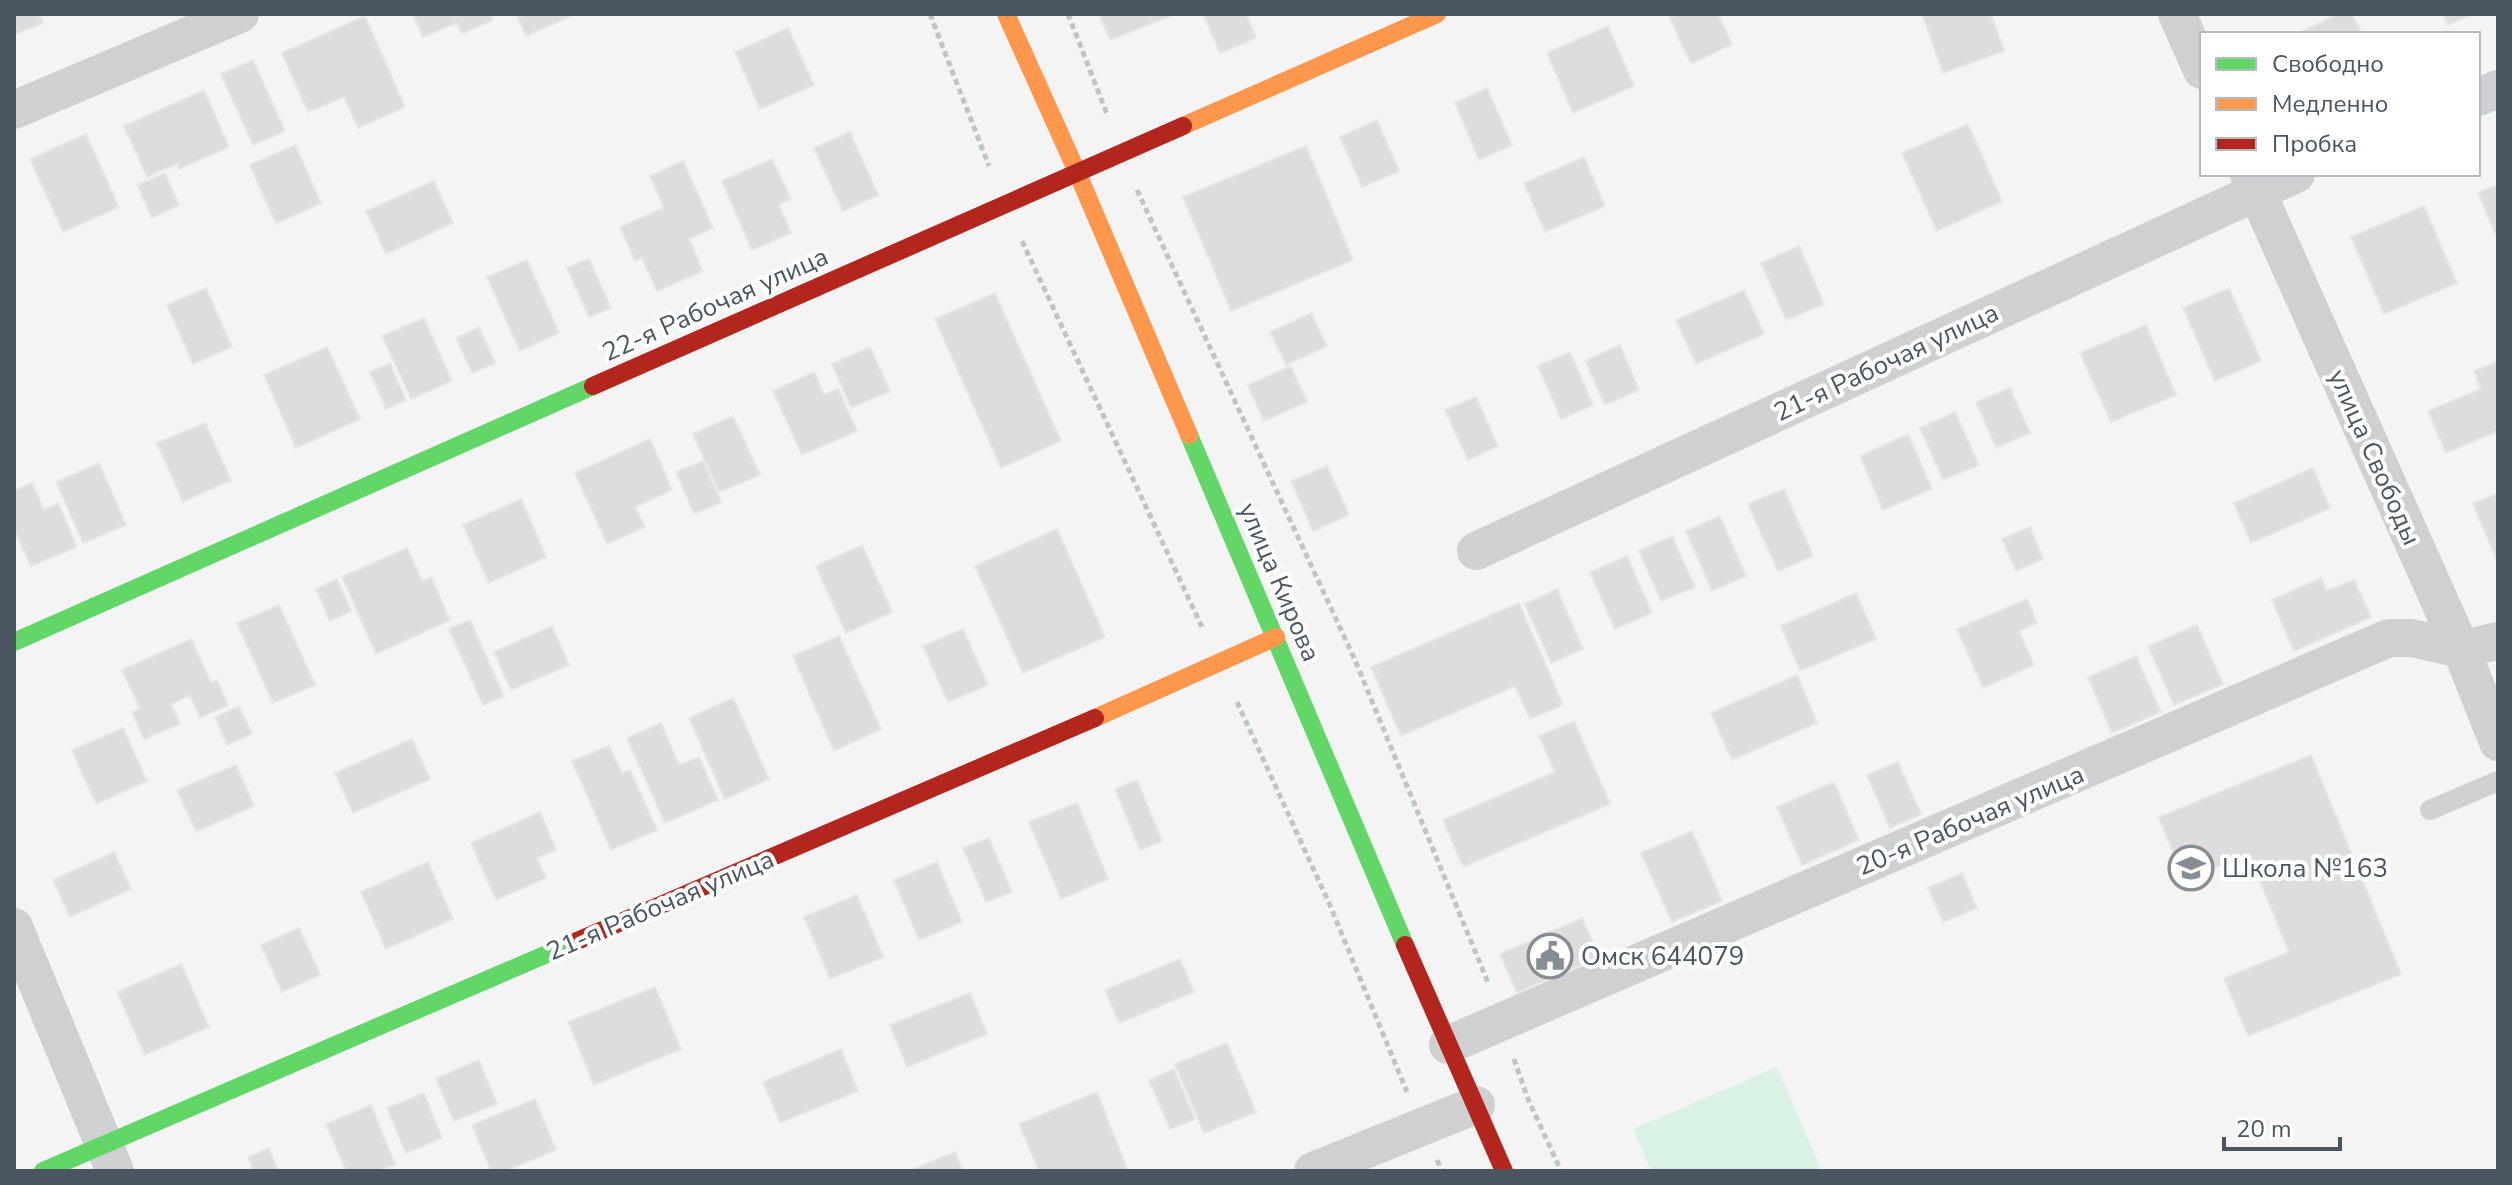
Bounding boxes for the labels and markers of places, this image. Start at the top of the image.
school or university icon: Школа №163 [2167,844,2215,892]
place label: Школа №163 [2222,851,2388,886]
public building icon: Омск 644079 [1526,932,1574,980]
place label: Омск 644079 [1581,939,1744,974]

